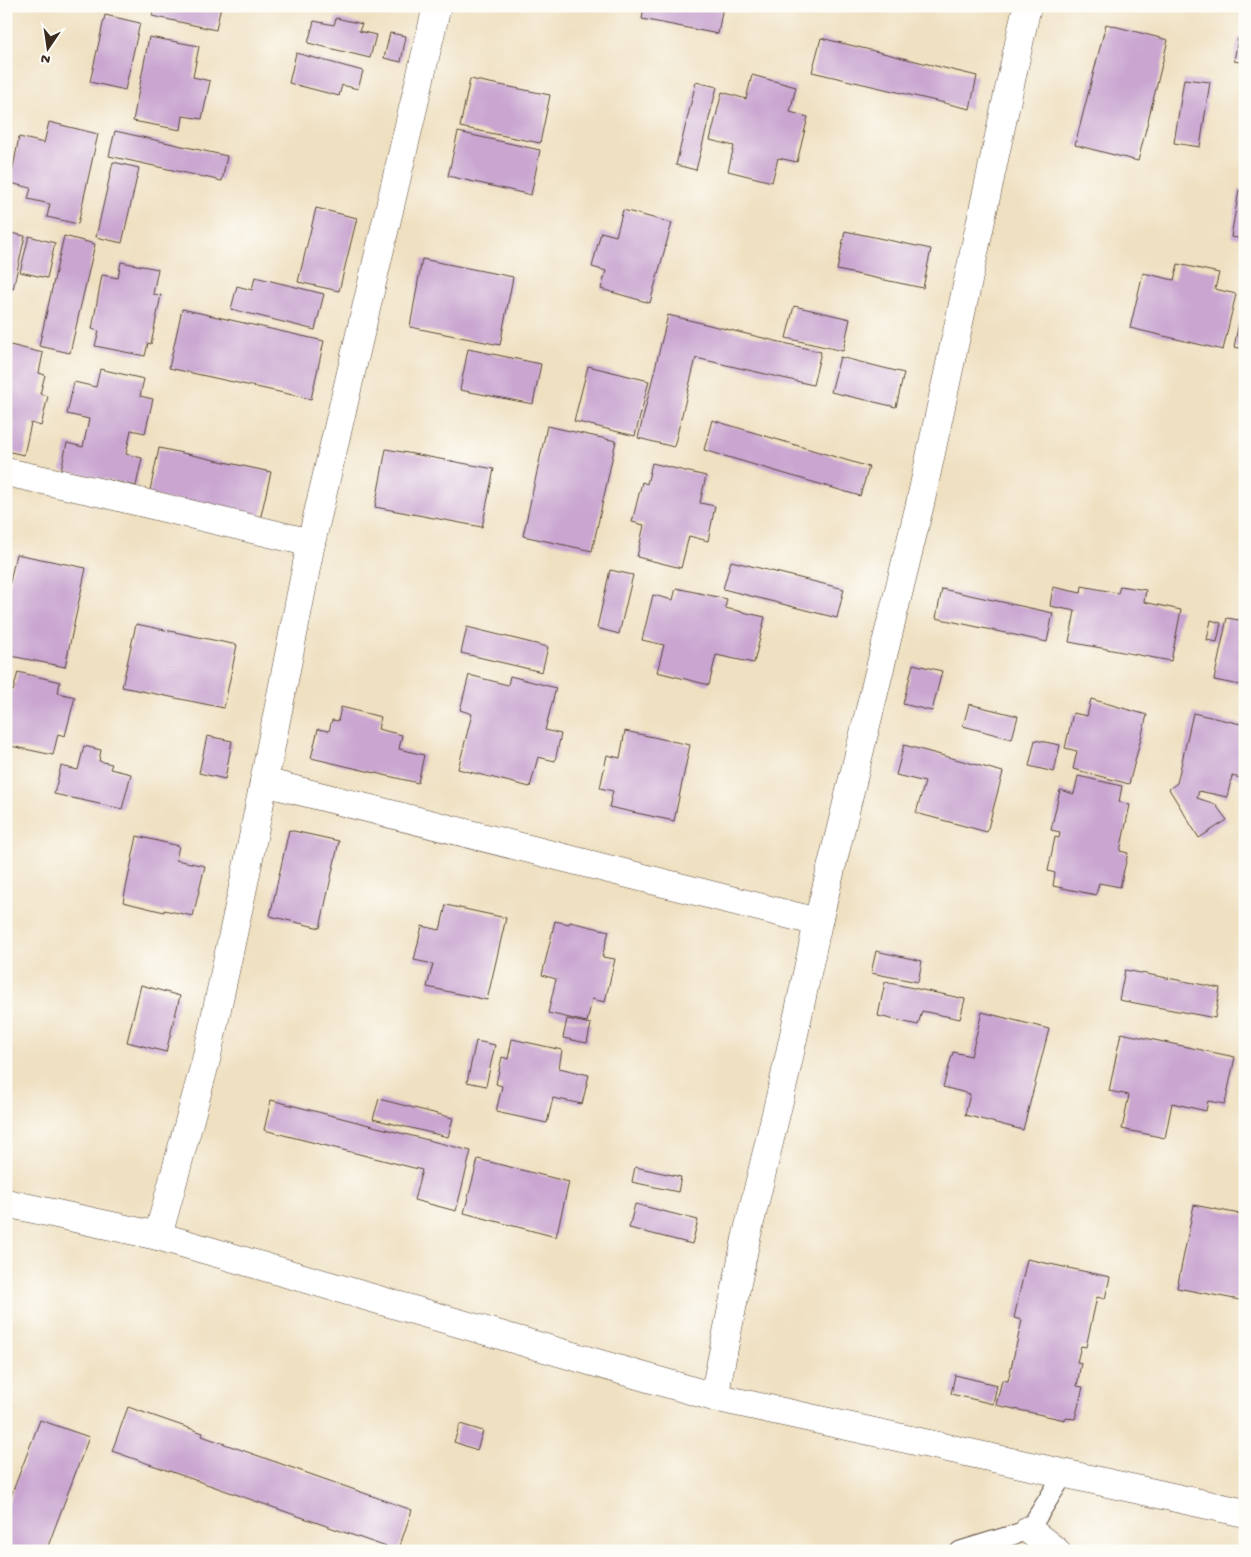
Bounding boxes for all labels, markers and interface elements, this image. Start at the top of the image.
north arrow [22,22,72,72]
text: N [39,49,52,68]

